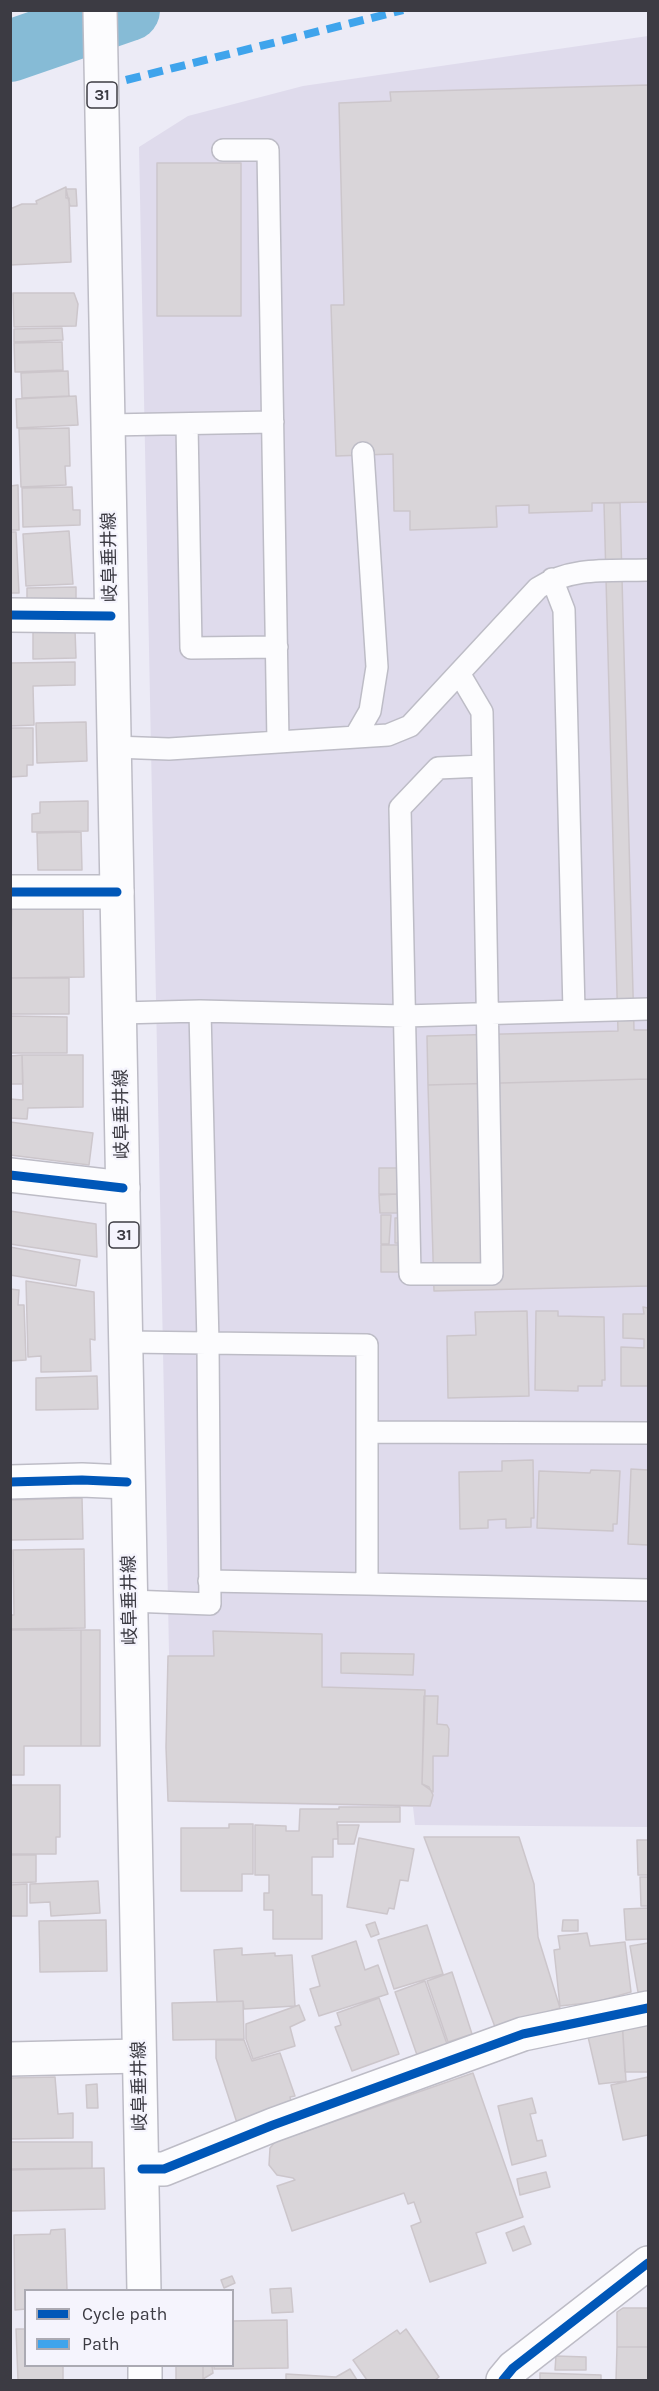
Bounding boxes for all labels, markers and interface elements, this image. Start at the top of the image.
road number: 31 [87,82,117,108]
street label: 岐阜垂井線 [98,512,122,602]
street label: 岐阜垂井線 [110,1069,134,1159]
road number: 31 [109,1222,139,1248]
street label: 岐阜垂井線 [118,1555,142,1645]
street label: 岐阜垂井線 [128,2041,152,2131]
legend [24,2289,234,2367]
text: Cycle path [82,2303,167,2325]
text: Path [82,2333,120,2355]

